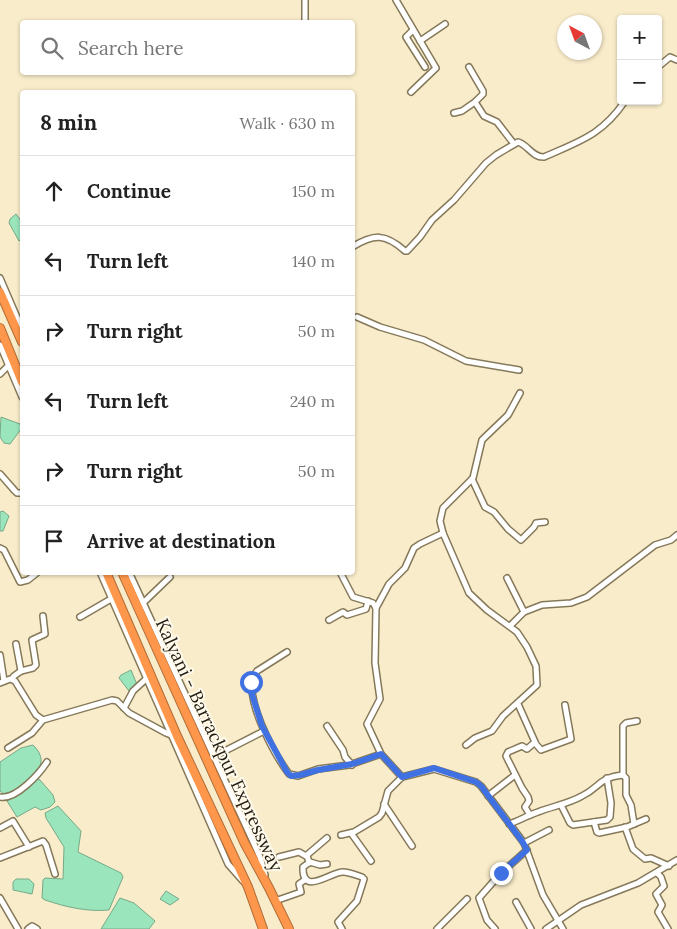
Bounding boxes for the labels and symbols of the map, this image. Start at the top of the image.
north arrow [557,15,602,60]
street label: Kalyani - Barrackpur Expressway [151,615,288,875]
route start [240,671,263,694]
route end [490,862,513,885]

